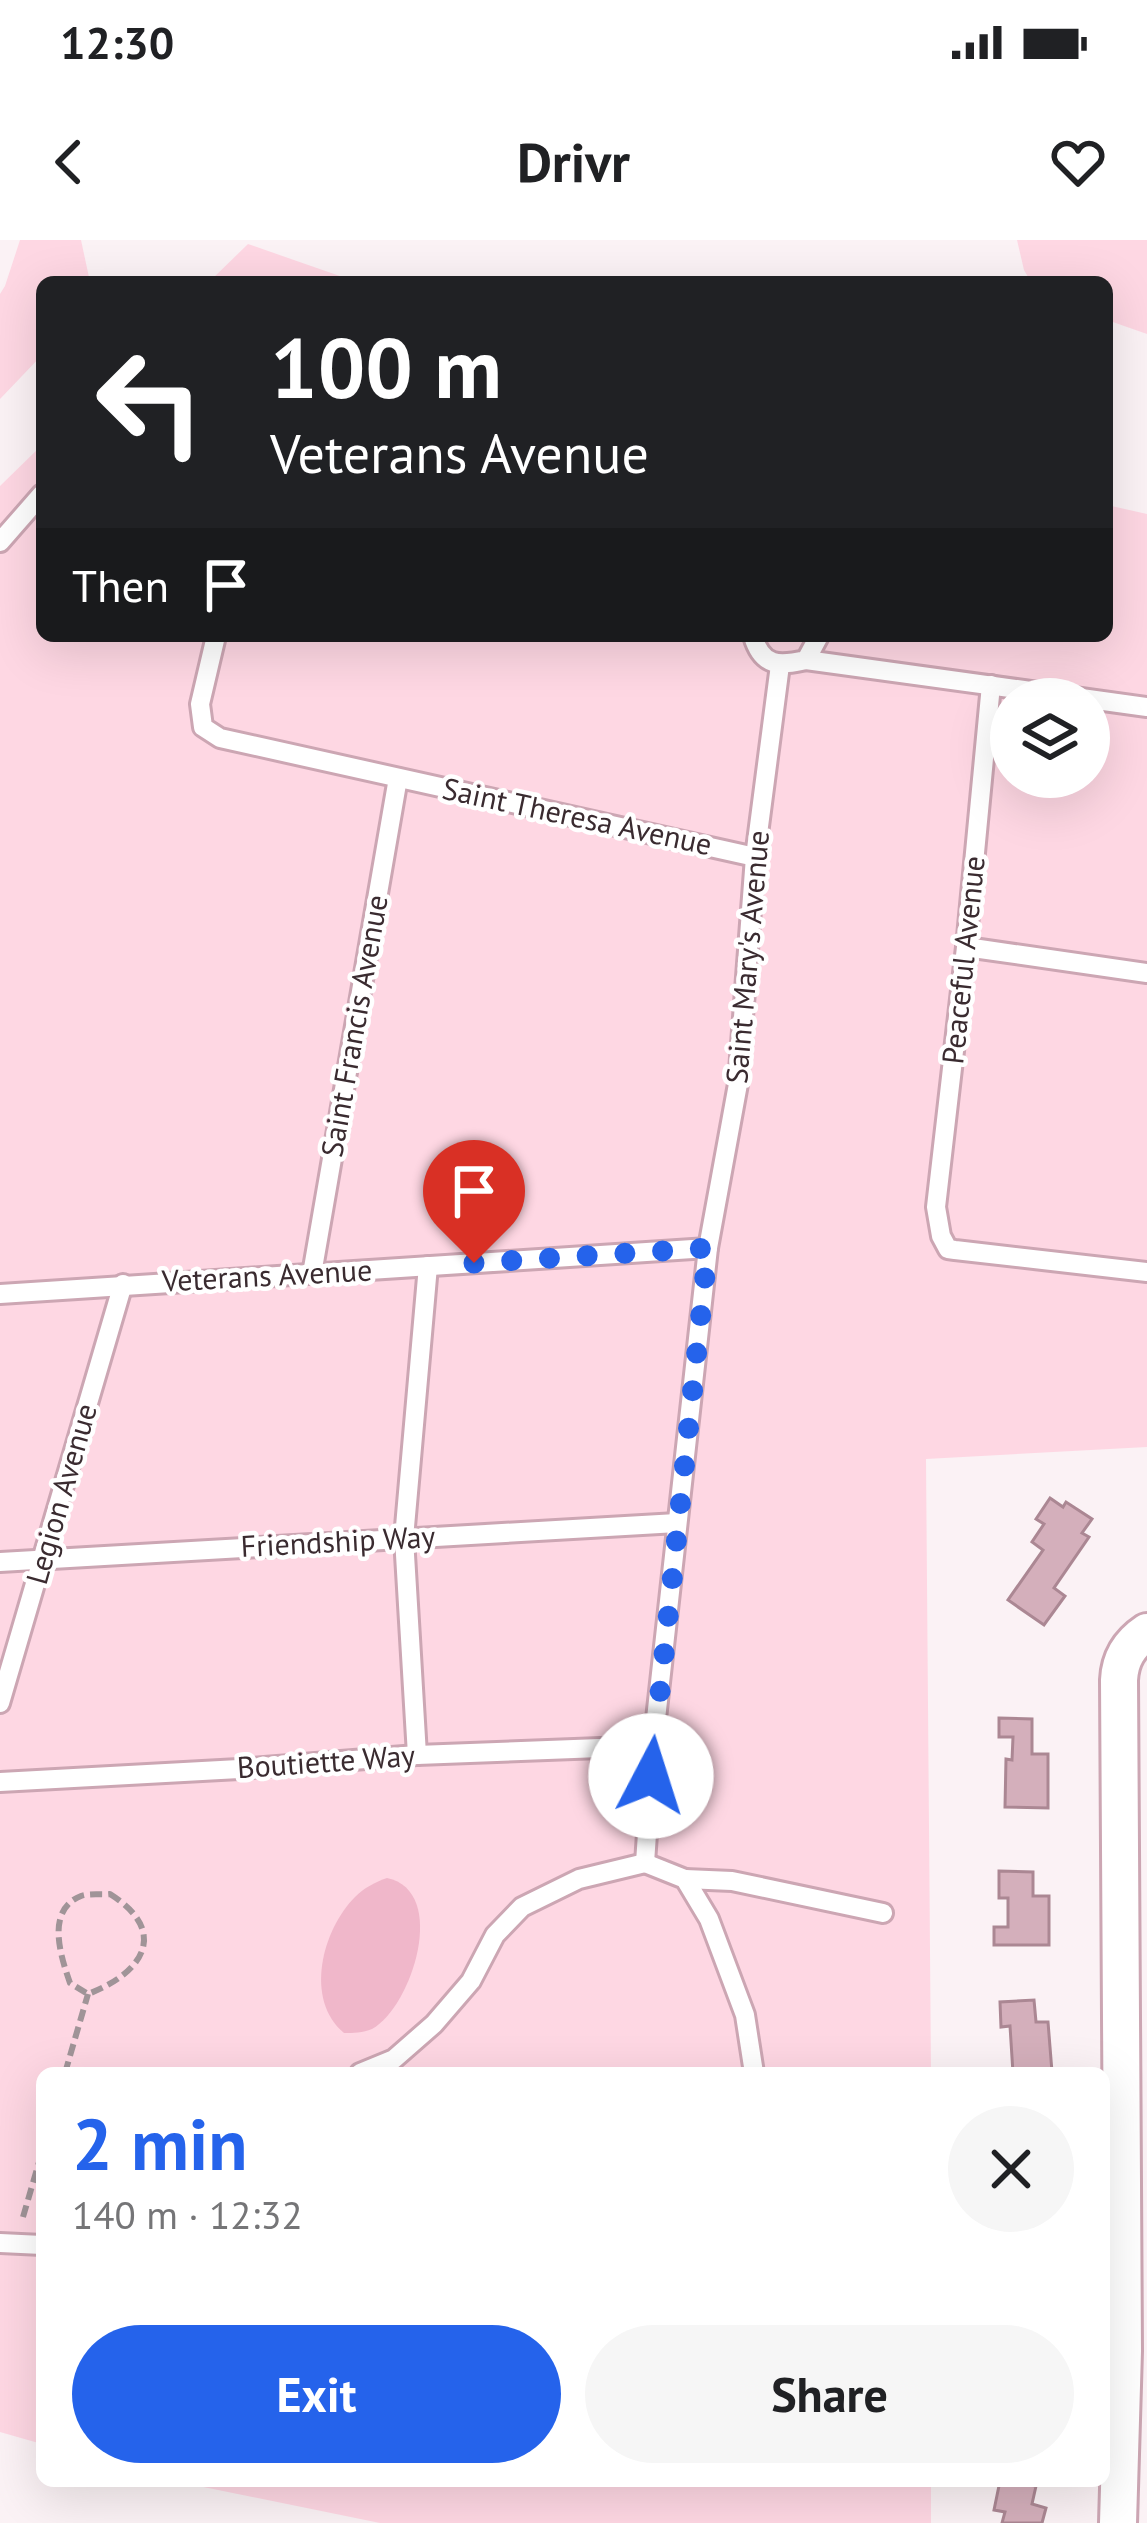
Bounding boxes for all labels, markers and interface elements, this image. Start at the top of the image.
text: 12:30 [60,13,174,71]
text: Drivr [517,127,630,197]
icon: back [36,129,102,195]
icon: heart [1045,129,1111,195]
text: 100 m [270,312,502,421]
icon: left [72,324,228,480]
text: Veterans Avenue [270,418,649,488]
icon: arrive [193,552,259,618]
text: Then [72,556,169,614]
map controls [990,678,1110,798]
button: layers [990,678,1110,798]
street label: Saint Theresa Avenue [439,768,716,863]
street label: Saint Mary's Avenue [716,829,777,1085]
street label: Peaceful Avenue [932,854,993,1066]
street label: Saint Francis Avenue [311,892,396,1160]
pin [423,1140,525,1263]
icon: arrive [441,1158,507,1224]
street label: Veterans Avenue [160,1250,373,1300]
street label: Legion Avenue [16,1399,105,1588]
street label: Friendship Way [240,1516,436,1565]
position arrow [588,1713,714,1839]
street label: Boutiette Way [236,1735,416,1786]
text: 2 min [72,2097,248,2190]
button: close [948,2106,1074,2232]
text: 140 m · 12:32 [72,2189,303,2240]
button: Exit [72,2325,561,2463]
button: Share [585,2325,1074,2463]

